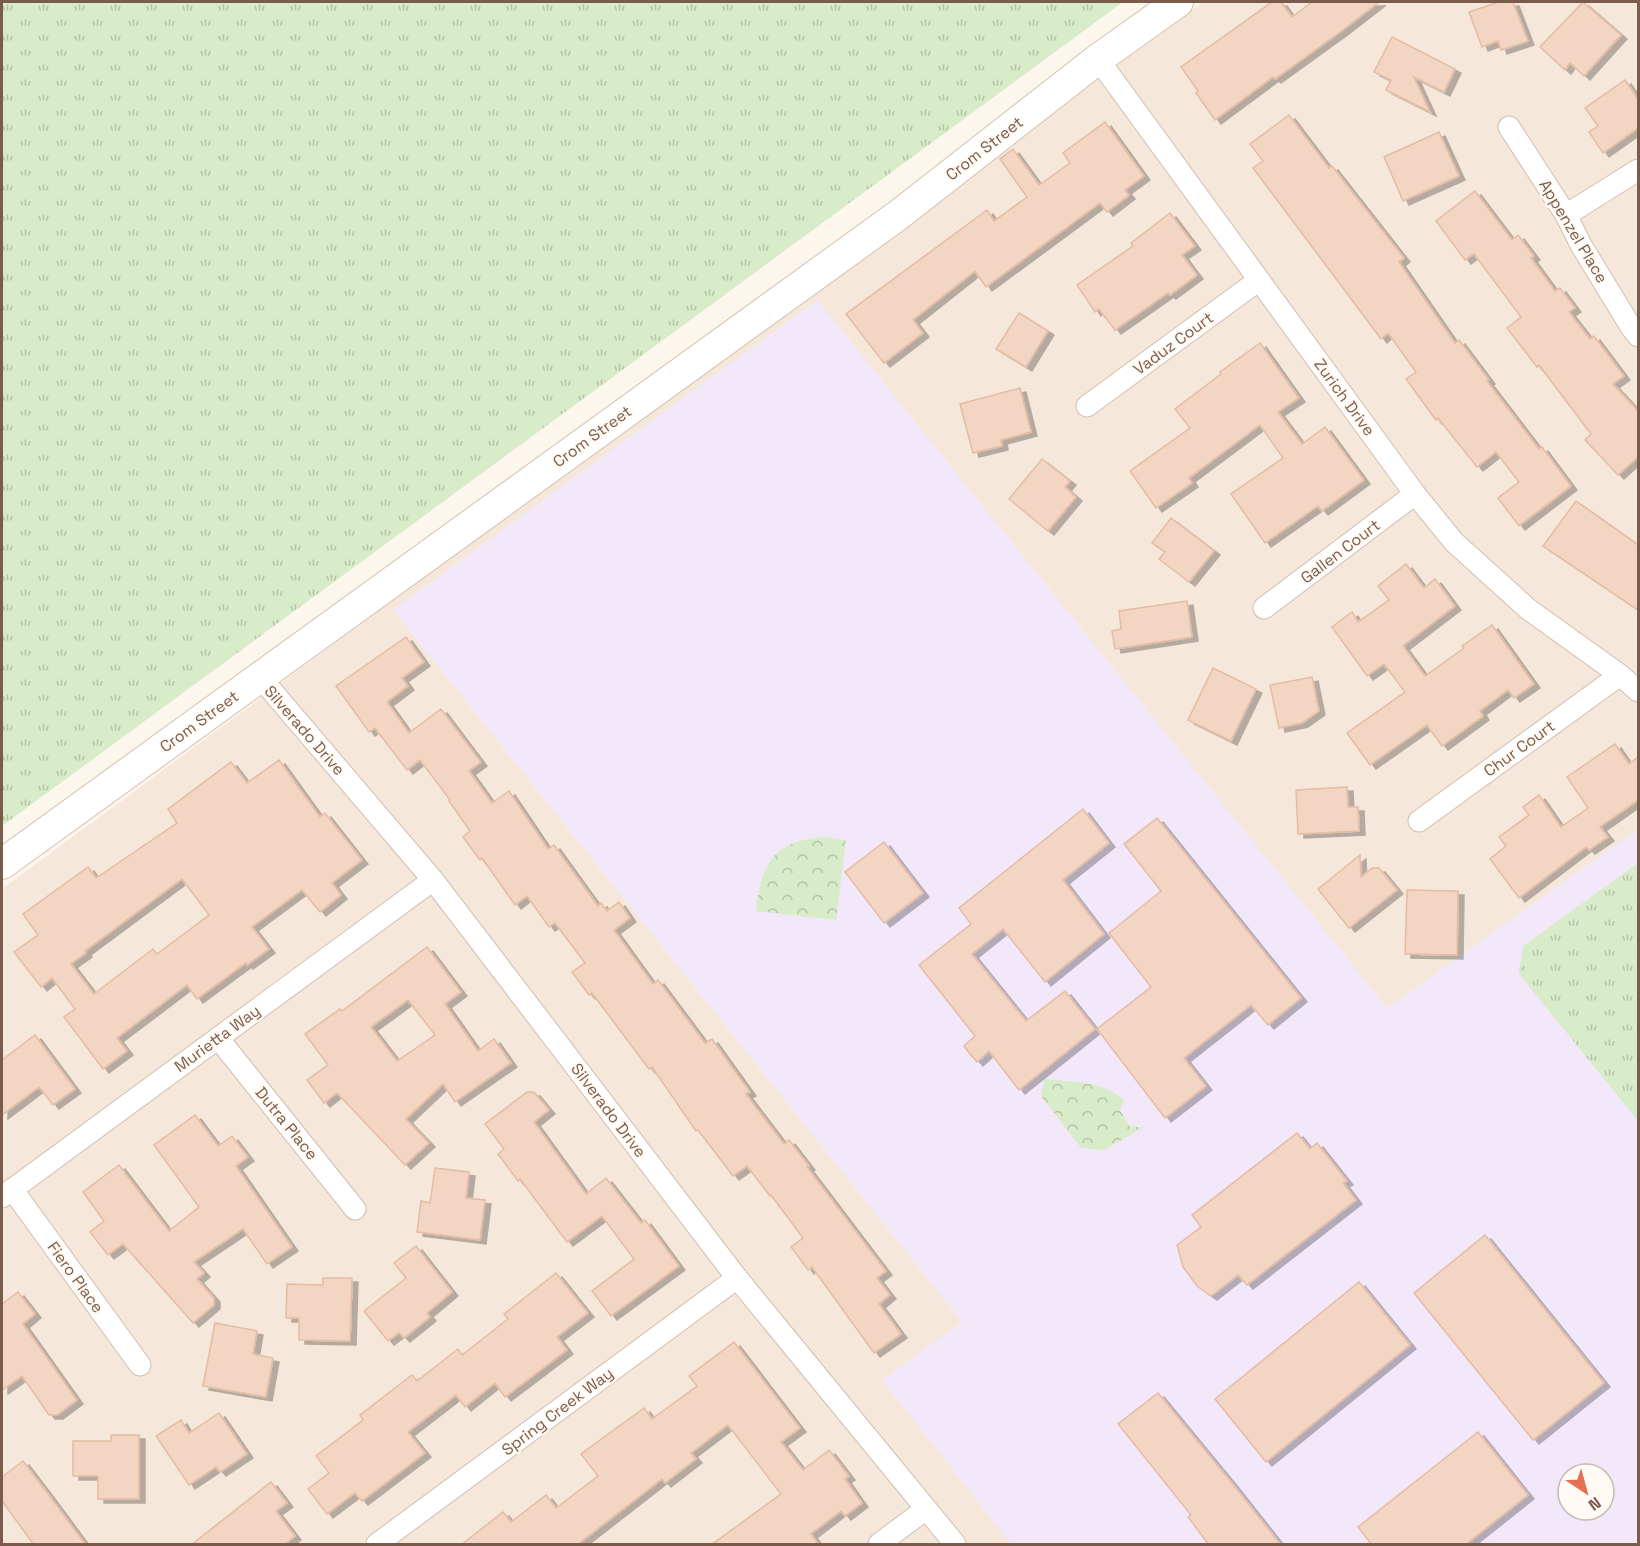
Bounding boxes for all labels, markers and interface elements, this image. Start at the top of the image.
street label: Crom Street [941,112,1027,185]
street label: Appenzel Place [1534,176,1613,287]
street label: Vaduz Court [1129,307,1218,380]
street label: Zurich Drive [1309,354,1380,440]
street label: Crom Street [549,401,636,472]
street label: Gallen Court [1296,515,1384,588]
street label: Silverado Drive [260,681,350,780]
street label: Crom Street [156,686,243,757]
street label: Chur Court [1479,715,1559,781]
street label: Murietta Way [170,1000,264,1077]
street label: Silverado Drive [566,1059,651,1162]
street label: Dutra Place [251,1082,323,1164]
street label: Fiero Place [43,1237,109,1317]
street label: Spring Creek Way [497,1363,617,1460]
north arrow [1556,1462,1616,1522]
text: N [1584,1492,1605,1515]

